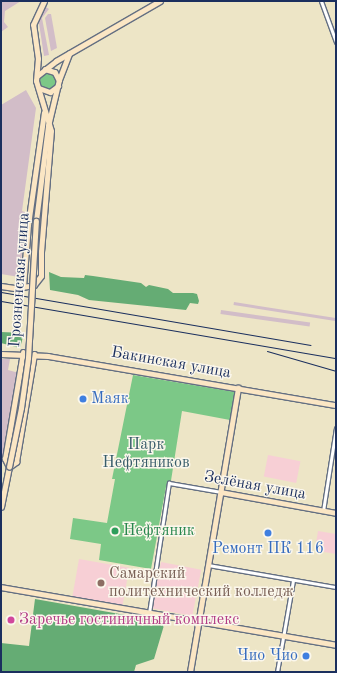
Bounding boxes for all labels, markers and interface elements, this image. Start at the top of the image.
street label: Грозненская улица [6,212,34,348]
street label: Бакинская улица [110,343,232,383]
place label: Маяк [91,389,129,409]
marker: Маяк [78,394,88,404]
park label: Парк Нефтяников [102,435,190,473]
street label: Зелёная улица [203,468,307,504]
place label: Нефтяник [123,521,195,541]
marker: Нефтяник [110,526,120,536]
marker: Ремонт ПК 116 [263,528,273,538]
place label: Ремонт ПК 116 [212,539,324,559]
place label: Самарский политехнический колледж [109,564,294,602]
marker: Самарский политехнический колледж [96,578,106,588]
place label: Заречье гостиничный комплекс [19,610,239,630]
marker: Заречье гостиничный комплекс [6,615,16,625]
place label: Чио Чио [237,646,298,666]
marker: Чио Чио [301,651,311,661]

